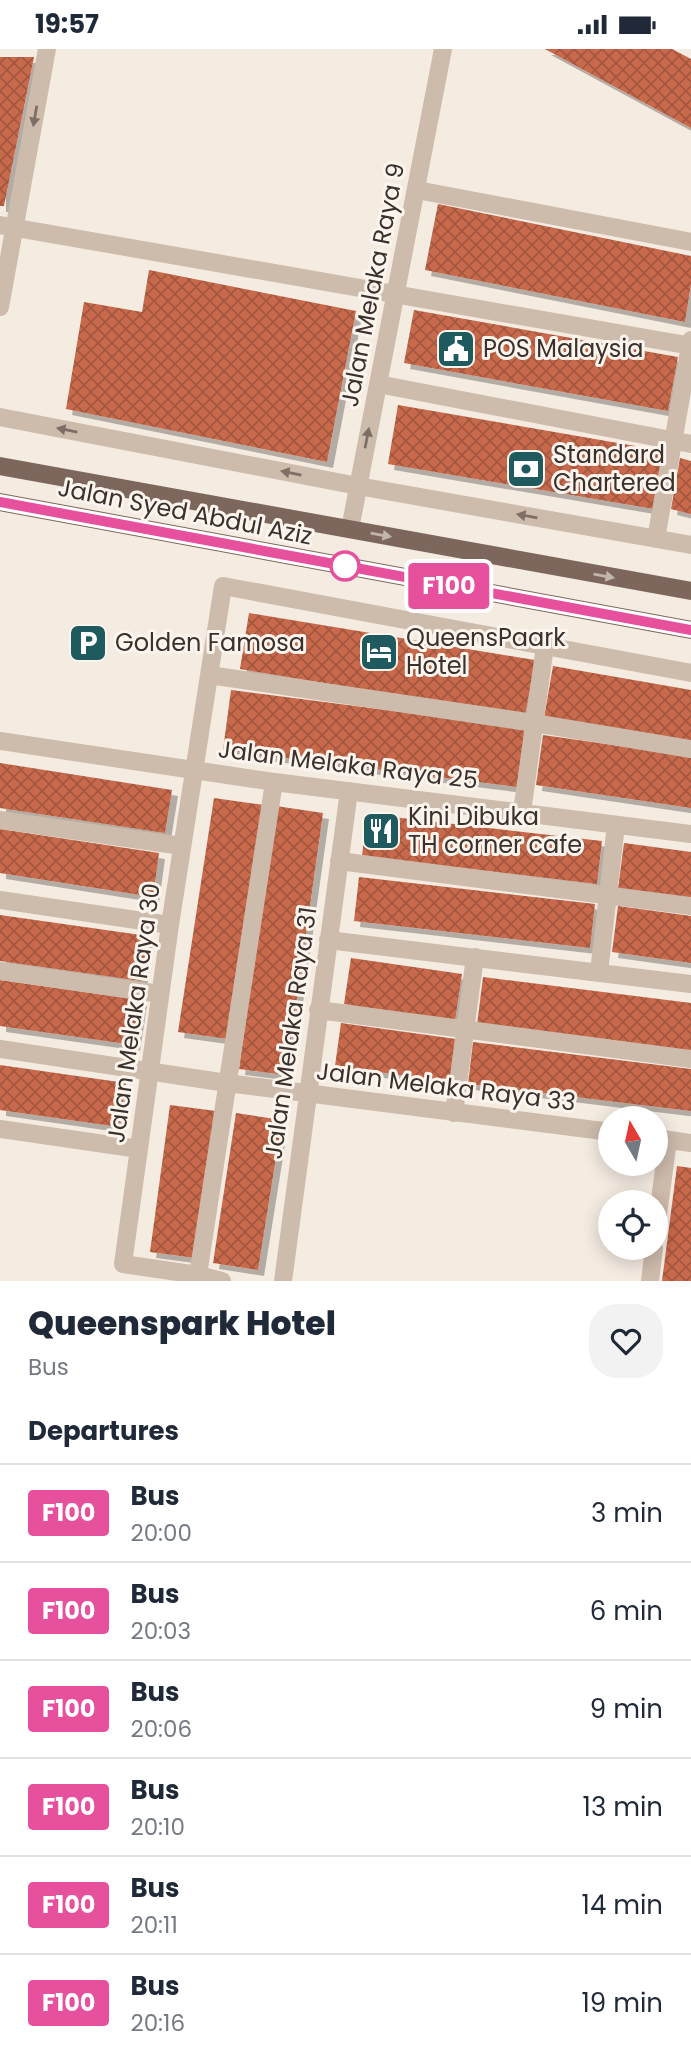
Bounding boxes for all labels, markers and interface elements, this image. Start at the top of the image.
text: 19:57 [35,6,99,42]
one-way arrow [29,105,40,127]
street label: Jalan Melaka Raya 9 [333,160,412,410]
public building icon: POS Malaysia [435,328,477,370]
place label: POS Malaysia [483,332,643,365]
one-way arrow [56,424,78,435]
one-way arrow [362,427,373,449]
place label: Standard Chartered [553,438,676,499]
bank icon: Standard Chartered [505,448,547,490]
one-way arrow [279,468,301,479]
street label: Jalan Syed Abdul Aziz [55,471,315,552]
one-way arrow [516,510,538,521]
one-way arrow [370,530,392,541]
unlabelled marker [330,551,360,581]
line badge: F100 [400,563,498,609]
text: F100 [422,569,476,602]
one-way arrow [593,571,615,582]
place label: QueensPaark Hotel [406,621,566,682]
parking icon: Golden Famosa [67,622,109,664]
place label: Golden Famosa [115,626,305,659]
hotel icon: QueensPaark Hotel [358,631,400,673]
street label: Jalan Melaka Raya 25 [216,732,480,797]
place label: Kini Dibuka TH corner cafe [408,800,582,861]
restaurant icon: Kini Dibuka TH corner cafe [360,810,402,852]
street label: Jalan Melaka Raya 30 [99,881,168,1145]
street label: Jalan Melaka Raya 31 [256,905,325,1161]
street label: Jalan Melaka Raya 33 [315,1054,577,1119]
north arrow [598,1106,668,1176]
map controls [598,1106,668,1260]
button: locate [598,1190,668,1260]
text: Queenspark Hotel [28,1300,336,1347]
button: heart [589,1304,663,1378]
text: Bus [28,1351,69,1383]
text: Departures [28,1413,179,1449]
text: Bus [130,1478,180,1514]
text: 3 min [591,1495,663,1531]
text: F100 [42,1496,95,1529]
text: 20:00 [130,1517,192,1549]
text: Bus [130,1576,180,1612]
text: 6 min [590,1593,663,1629]
text: F100 [42,1594,95,1627]
text: 20:03 [130,1615,191,1647]
text: Bus [130,1674,180,1710]
text: 9 min [590,1691,663,1727]
text: F100 [42,1692,95,1725]
text: 20:06 [130,1713,192,1745]
text: Bus [130,1772,180,1808]
text: 13 min [583,1789,663,1825]
text: F100 [42,1790,95,1823]
text: 20:10 [130,1811,185,1843]
text: Bus [130,1870,180,1906]
text: 14 min [582,1887,663,1923]
text: F100 [42,1888,95,1921]
text: 20:11 [130,1909,178,1941]
text: Bus [130,1968,180,2004]
text: 19 min [582,1985,663,2021]
text: F100 [42,1986,95,2019]
text: 20:16 [130,2007,185,2039]

